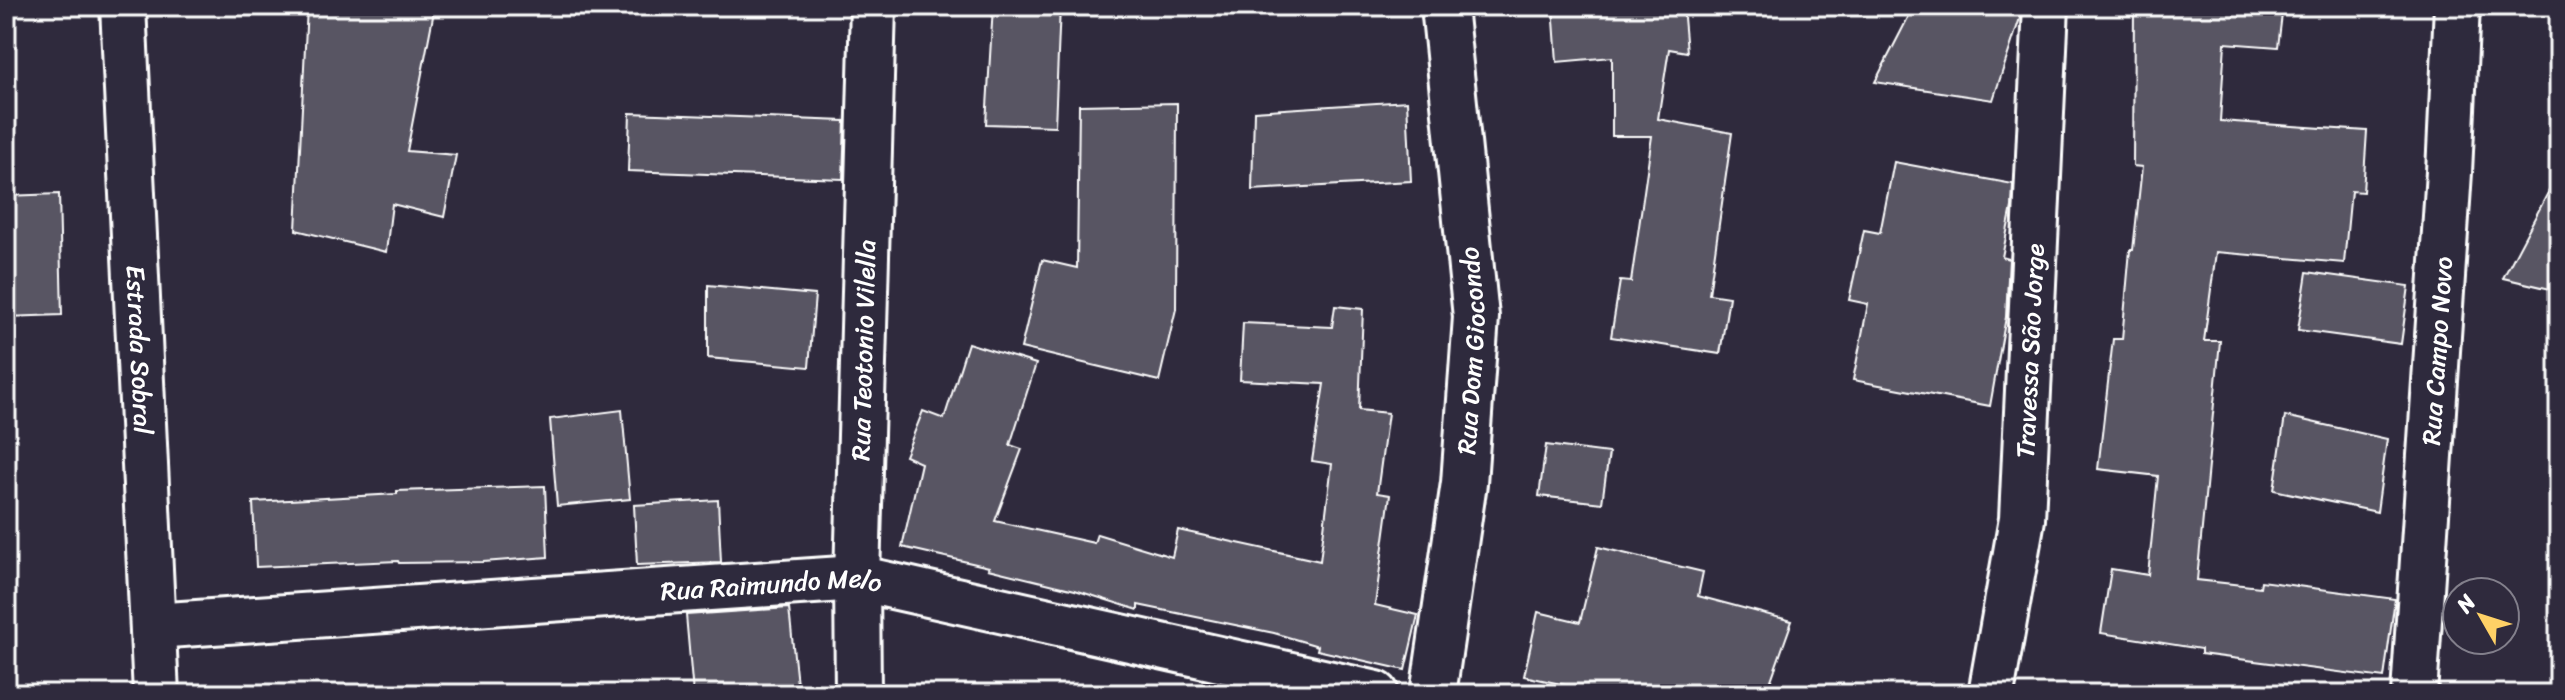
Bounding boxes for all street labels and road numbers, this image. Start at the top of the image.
street label: Rua Teotonio Vilella [837,239,889,461]
street label: Travessa São Jorge [2002,242,2058,459]
street label: Rua Dom Giocondo [1443,245,1499,456]
street label: Rua Campo Novo [2408,255,2466,447]
street label: Estrada Sobral [112,264,167,436]
street label: Rua Raimundo Melo [659,555,887,614]

